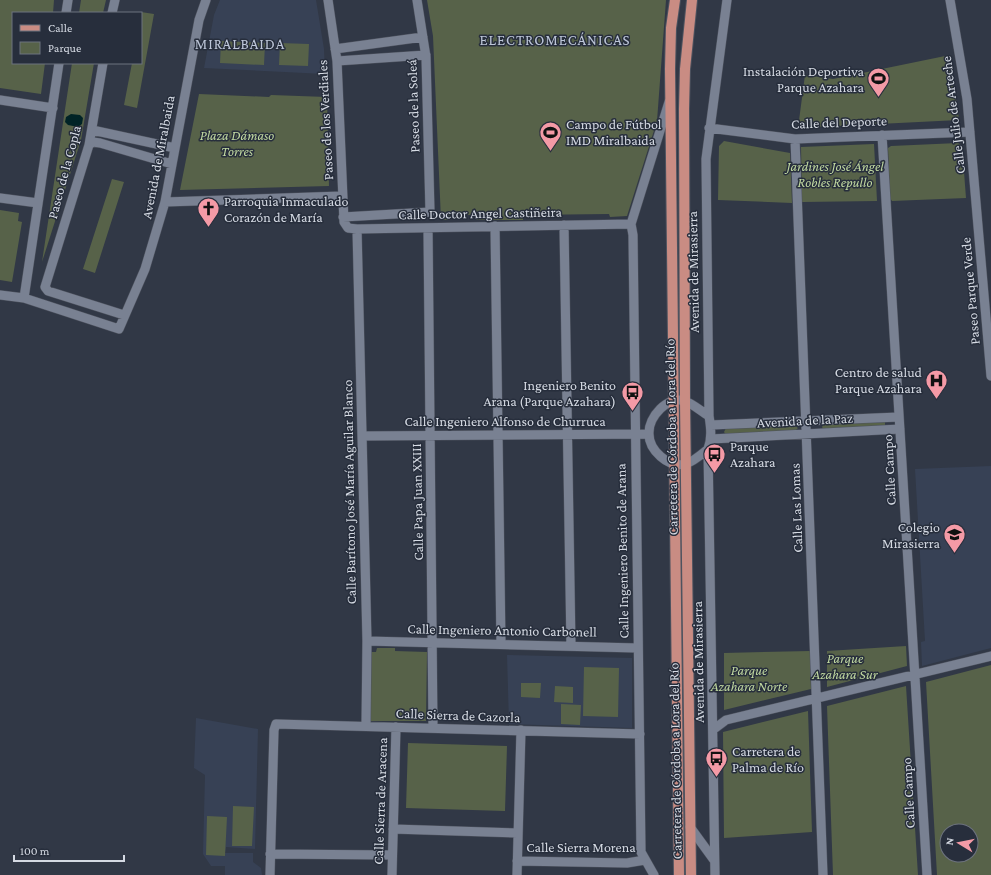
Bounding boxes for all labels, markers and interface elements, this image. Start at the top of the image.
legend [12,12,142,64]
text: Calle [48,21,72,35]
district label: ELECTROMECÁNICAS [479,32,631,48]
district label: MIRALBAIDA [195,36,285,52]
text: Parque [48,41,81,55]
street label: Calle Julio de Arteche [938,55,968,175]
street label: Paseo de los Verdiales [314,59,336,181]
street label: Paseo de la Soleá [403,59,423,153]
place label: Instalación Deportiva Parque Azahara [743,63,865,95]
sports icon: Instalación Deportiva Parque Azahara [866,66,892,99]
street label: Avenida de Miralbaida [138,93,178,220]
street label: Calle del Deporte [791,112,887,132]
place label: Campo de Fútbol IMD Miralbaida [566,116,662,148]
sports icon: Campo de Fútbol IMD Miralbaida [538,119,564,152]
street label: Paseo de la Copla [44,123,84,220]
park label: Plaza Dámaso Torres [200,127,274,159]
park label: Jardines José Ángel Robles Repullo [783,158,884,190]
place label: Parroquia Inmaculado Corazón de María [224,193,349,225]
church icon: Parroquia Inmaculado Corazón de María [195,196,221,229]
street label: Calle Doctor Angel Castiñeira [398,204,562,222]
street label: Avenida de Mirasierra [684,210,702,333]
street label: Paseo Parque Verde [957,237,983,345]
street label: Carretera de Córdoba a Lora del Río [661,339,681,535]
place label: Centro de salud Parque Azahara [835,364,923,396]
hospital icon: Centro de salud Parque Azahara [924,367,950,400]
place label: Ingeniero Benito Arana (Parque Azahara) [483,377,616,410]
street label: Calle Barítono José María Aguilar Blanco [339,379,359,605]
bus stop icon: Ingeniero Benito Arana (Parque Azahara) [619,380,645,413]
street label: Avenida de la Paz [757,409,853,431]
street label: Calle Ingeniero Alfonso de Churruca [404,413,606,429]
street label: Calle Campo [879,434,899,506]
place label: Parque Azahara [730,438,776,470]
bus stop icon: Parque Azahara [701,441,727,474]
street label: Calle Papa Juan XXIII [408,443,426,561]
street label: Calle Ingeniero Benito de Arana [612,463,632,639]
street label: Calle Las Lomas [786,463,806,553]
place label: Colegio Mirasierra [882,519,941,551]
school or university icon: Colegio Mirasierra [942,522,968,555]
street label: Avenida de Mirasierra [689,600,707,723]
street label: Calle Ingeniero Antonio Carbonell [407,620,597,640]
park label: Parque Azahara Sur [811,650,879,682]
park label: Parque Azahara Norte [710,662,788,694]
street label: Carretera de Córdoba a Lora del Río [665,663,685,859]
street label: Calle Sierra de Cazorla [395,705,521,725]
street label: Calle Sierra de Aracena [370,737,390,865]
place label: Carretera de Palma de Río [732,743,804,775]
bus stop icon: Carretera de Palma de Río [704,746,730,779]
street label: Calle Campo [898,757,918,829]
north arrow [939,823,979,863]
text: N [943,836,956,846]
scale bar [14,837,124,863]
street label: Calle Sierra Morena [526,839,636,855]
text: 100 m [20,844,50,858]

